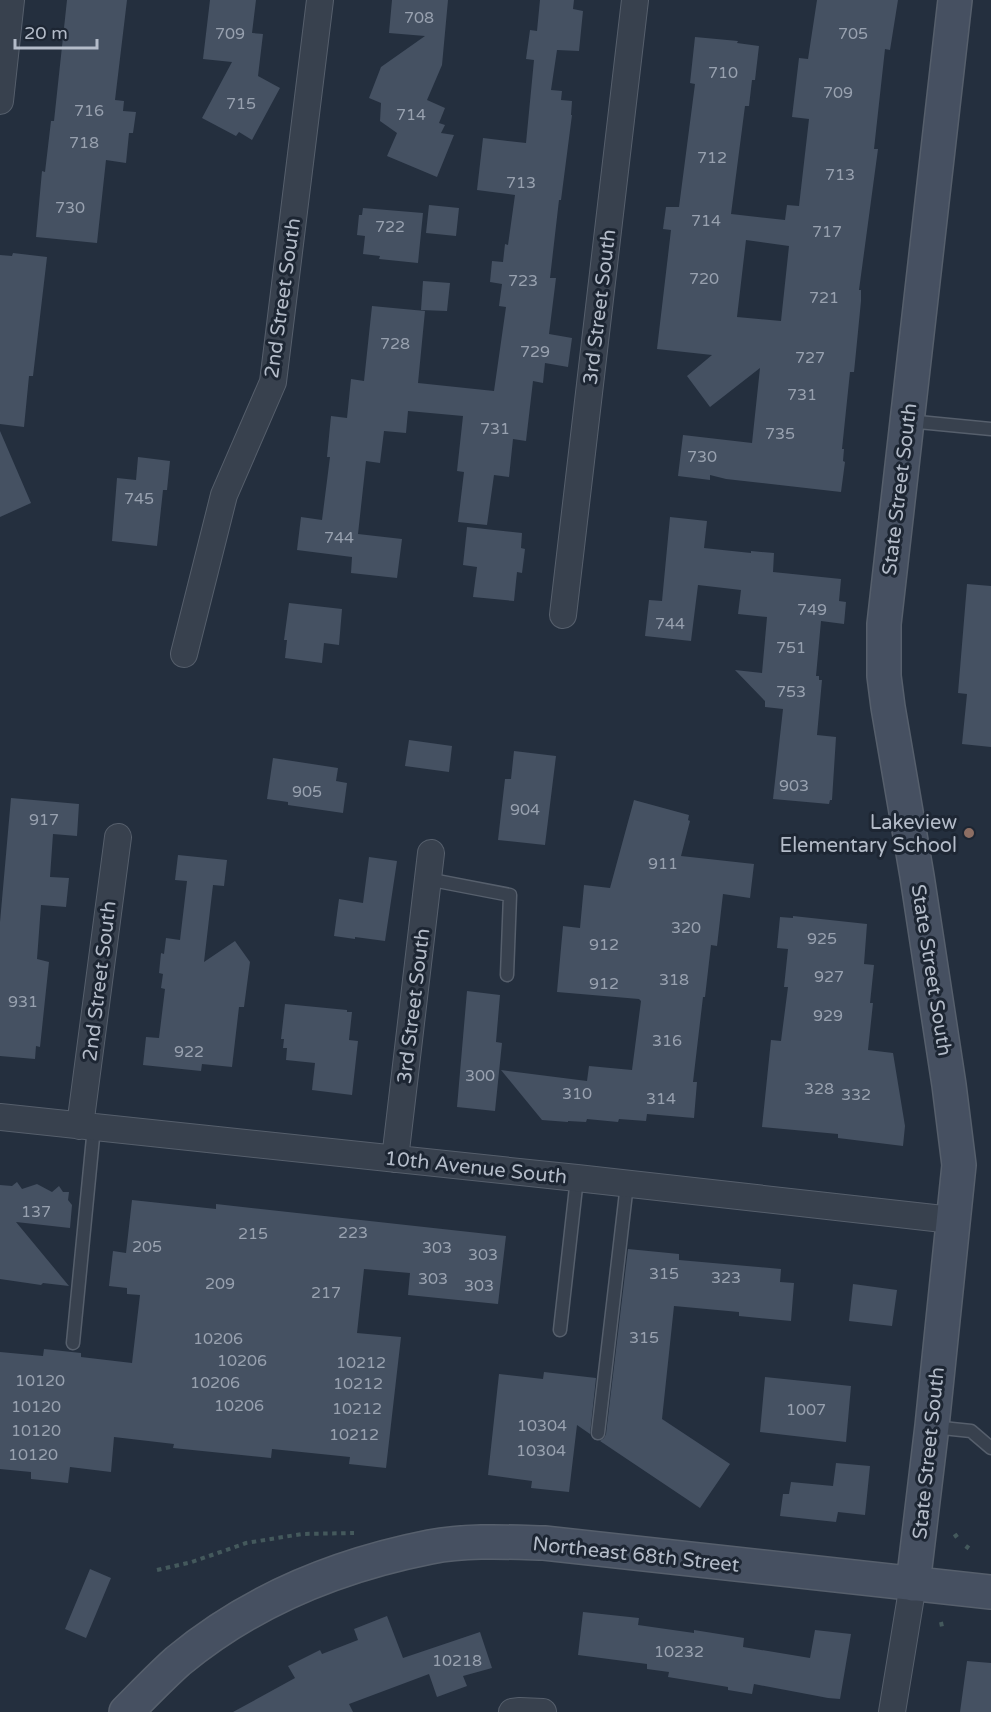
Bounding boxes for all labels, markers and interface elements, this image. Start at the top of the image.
house number: 708 [404,8,434,28]
scale bar [15,12,98,50]
text: 20 m [24,22,68,44]
house number: 709 [215,24,245,44]
house number: 705 [838,24,868,44]
house number: 710 [708,63,738,83]
house number: 709 [823,83,853,103]
house number: 715 [226,94,256,114]
house number: 716 [74,101,104,121]
house number: 714 [396,105,426,125]
house number: 718 [69,133,99,153]
house number: 712 [697,148,727,168]
house number: 713 [825,165,855,185]
house number: 713 [506,173,536,193]
house number: 730 [55,198,85,218]
house number: 714 [691,211,721,231]
street label: 2nd Street South [260,217,306,380]
house number: 722 [375,217,405,237]
house number: 717 [812,222,842,242]
street label: 3rd Street South [579,228,621,386]
house number: 720 [689,269,719,289]
house number: 723 [508,271,538,291]
house number: 721 [809,288,839,308]
house number: 728 [380,334,410,354]
house number: 729 [520,342,550,362]
house number: 727 [795,348,825,368]
house number: 731 [787,385,817,405]
street label: State Street South [878,402,922,577]
house number: 731 [480,419,510,439]
house number: 735 [765,424,795,444]
house number: 730 [687,447,717,467]
house number: 745 [124,489,154,509]
house number: 744 [324,528,354,548]
house number: 749 [797,600,827,620]
house number: 744 [655,614,685,634]
house number: 751 [776,638,806,658]
house number: 753 [776,682,806,702]
house number: 903 [779,776,809,796]
house number: 905 [292,782,322,802]
house number: 904 [510,800,540,820]
house number: 917 [29,810,59,830]
place label: Lakeview Elementary School [779,811,957,858]
marker: Lakeview Elementary School [962,826,976,840]
house number: 911 [648,854,678,874]
street label: State Street South [906,883,956,1058]
street label: 2nd Street South [78,900,122,1063]
house number: 320 [671,918,701,938]
street label: 3rd Street South [393,927,435,1085]
house number: 925 [807,929,837,949]
house number: 912 [589,935,619,955]
house number: 927 [814,967,844,987]
house number: 318 [659,970,689,990]
house number: 912 [589,974,619,994]
house number: 931 [8,992,38,1012]
house number: 929 [813,1006,843,1026]
house number: 316 [652,1031,682,1051]
house number: 922 [174,1042,204,1062]
house number: 300 [465,1066,495,1086]
house number: 328 [804,1079,834,1099]
house number: 310 [562,1084,592,1104]
house number: 332 [841,1085,871,1105]
house number: 314 [646,1089,676,1109]
street label: 10th Avenue South [383,1146,568,1190]
house number: 137 [21,1202,51,1222]
house number: 223 [338,1223,368,1243]
house number: 215 [238,1224,268,1244]
house number: 205 [132,1237,162,1257]
house number: 303 [422,1238,452,1258]
house number: 303 [468,1245,498,1265]
house number: 315 [649,1264,679,1284]
house number: 323 [711,1268,741,1288]
house number: 303 [418,1269,448,1289]
house number: 209 [205,1274,235,1294]
house number: 303 [464,1276,494,1296]
house number: 217 [311,1283,341,1303]
house number: 315 [629,1328,659,1348]
house number: 10206 [193,1329,243,1349]
house number: 10206 [217,1351,267,1371]
house number: 10212 [336,1353,386,1373]
street label: State Street South [908,1366,950,1541]
house number: 10120 [15,1371,65,1391]
house number: 10206 [190,1373,240,1393]
house number: 10212 [333,1374,383,1394]
house number: 10206 [214,1396,264,1416]
house number: 10120 [11,1397,61,1417]
house number: 10212 [332,1399,382,1419]
house number: 1007 [786,1400,826,1420]
house number: 10304 [517,1416,567,1436]
house number: 10120 [11,1421,61,1441]
house number: 10212 [329,1425,379,1445]
house number: 10304 [516,1441,566,1461]
house number: 10120 [8,1445,58,1465]
street label: Northeast 68th Street [531,1532,741,1578]
house number: 10232 [654,1642,704,1662]
house number: 10218 [432,1651,482,1671]

